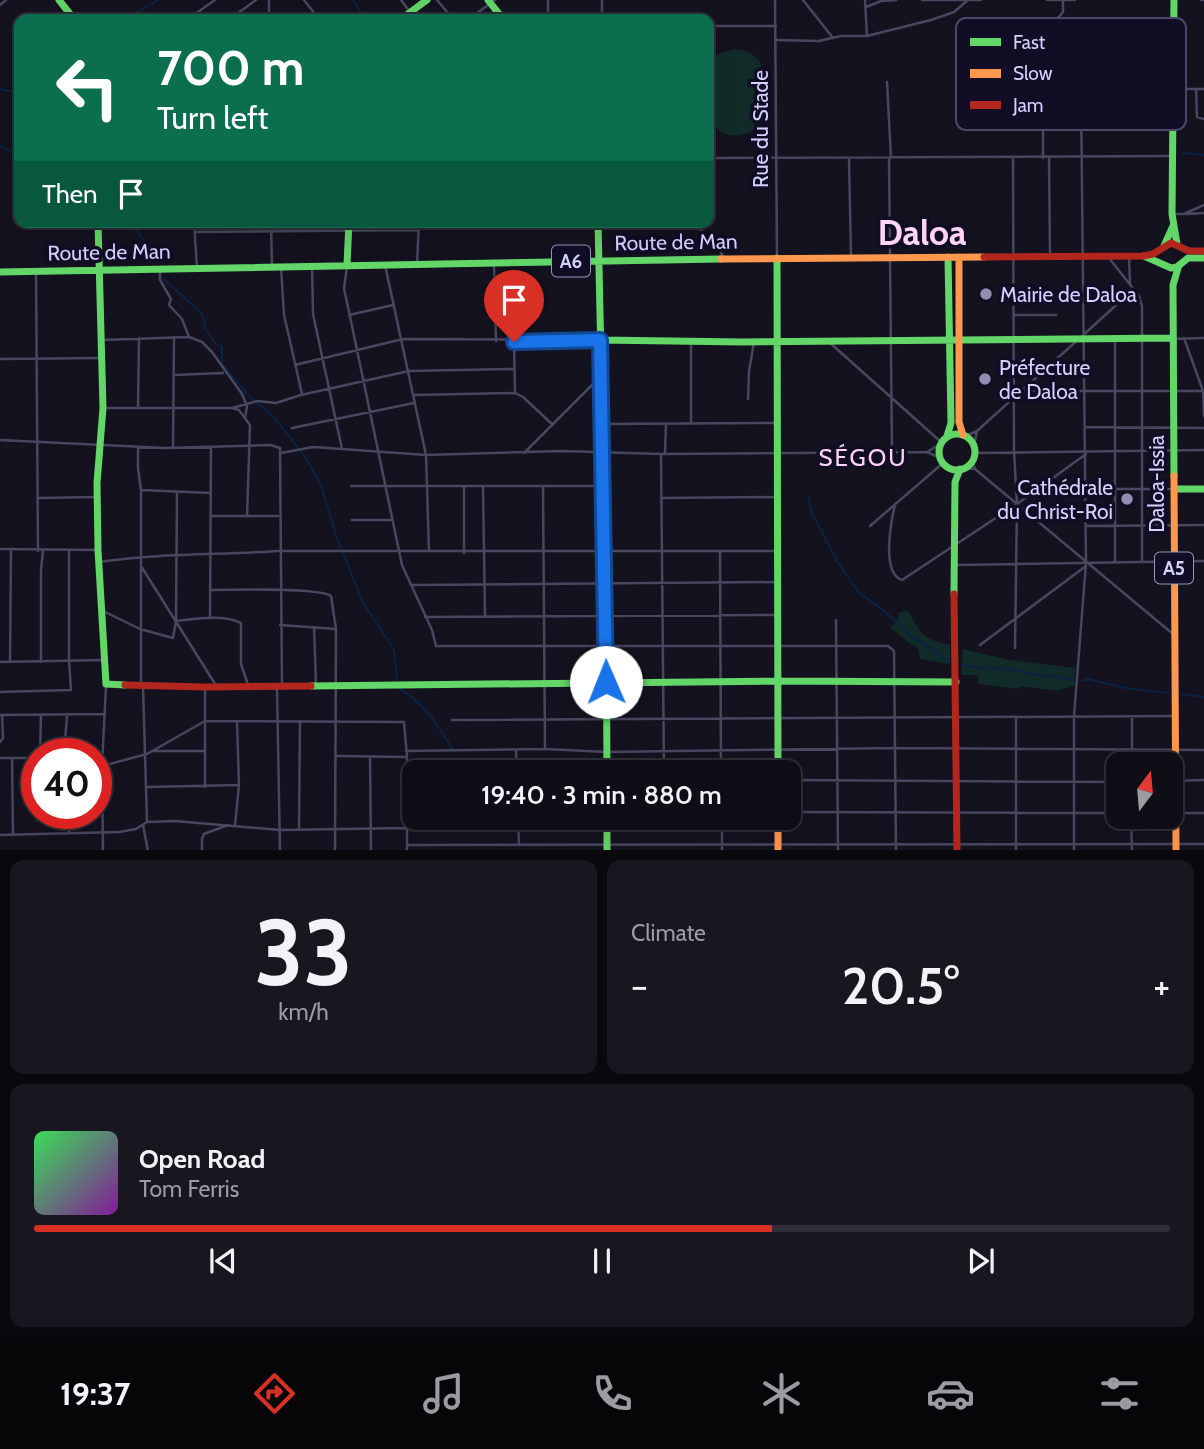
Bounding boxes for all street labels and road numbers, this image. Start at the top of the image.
street label: Rue du Stade [748,70,773,188]
street label: Route de Man [614,228,738,256]
street label: Route de Man [47,238,171,266]
road number: A6 [552,246,590,276]
street label: Daloa-Issia [1144,435,1169,533]
road number: A5 [1155,552,1193,583]

